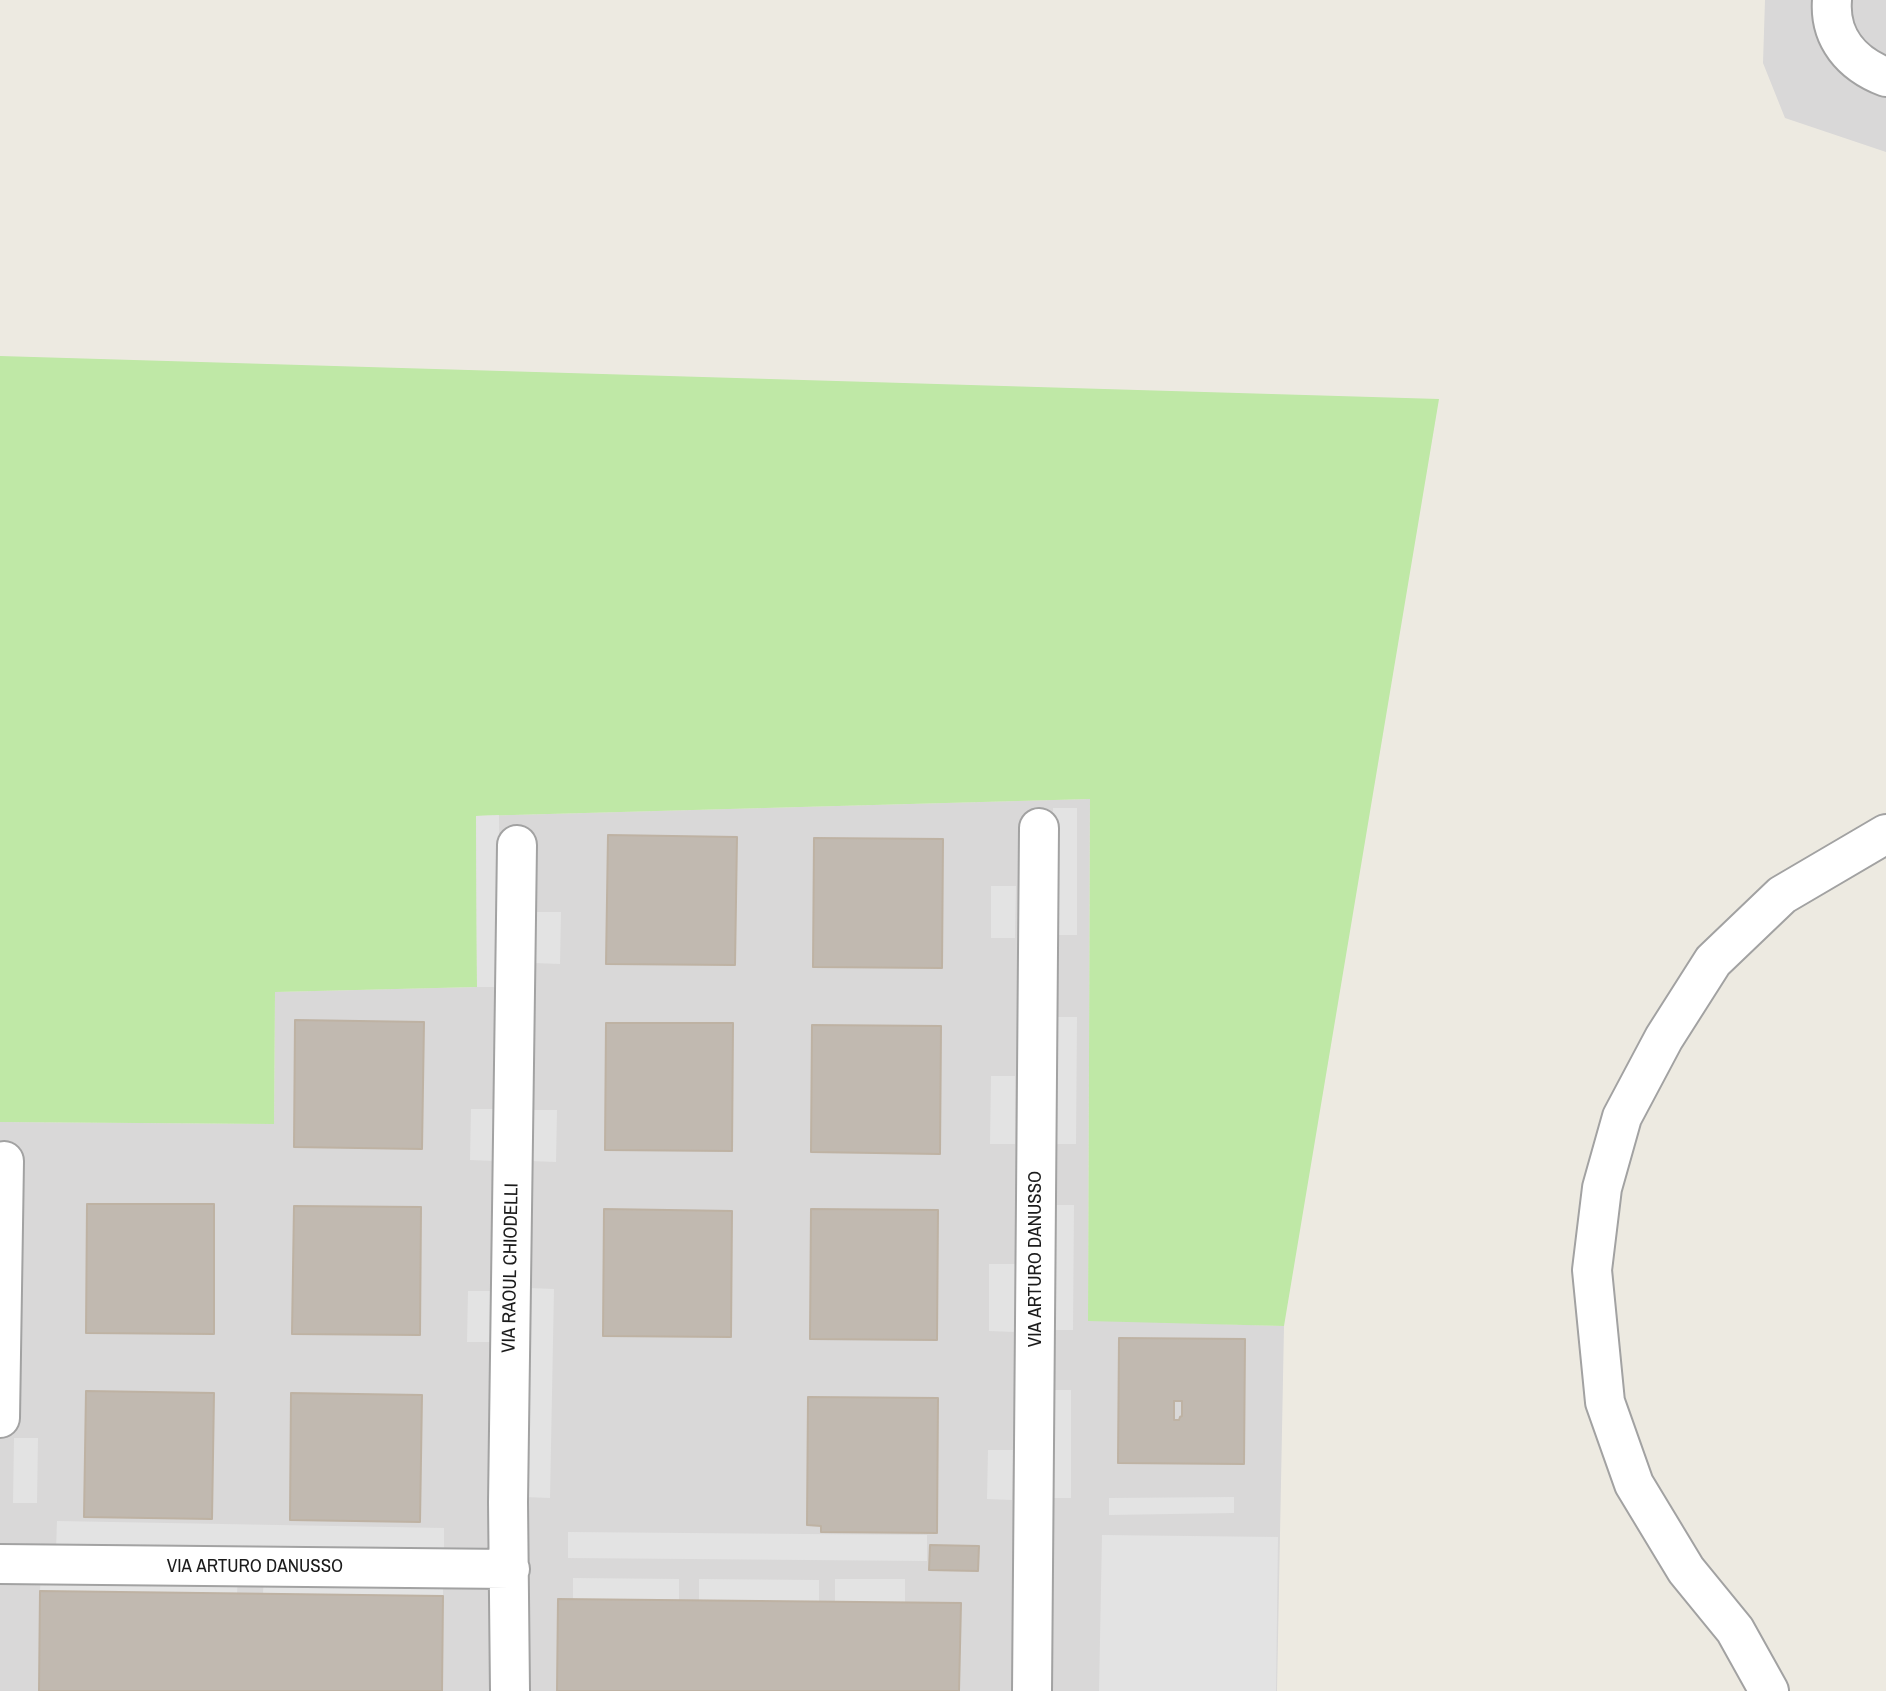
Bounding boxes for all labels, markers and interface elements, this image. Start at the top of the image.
street label: VIA ARTURO DANUSSO [1025,1171,1047,1347]
street label: VIA RAOUL CHIODELLI [498,1183,524,1353]
street label: VIA ARTURO DANUSSO [167,1556,343,1578]

